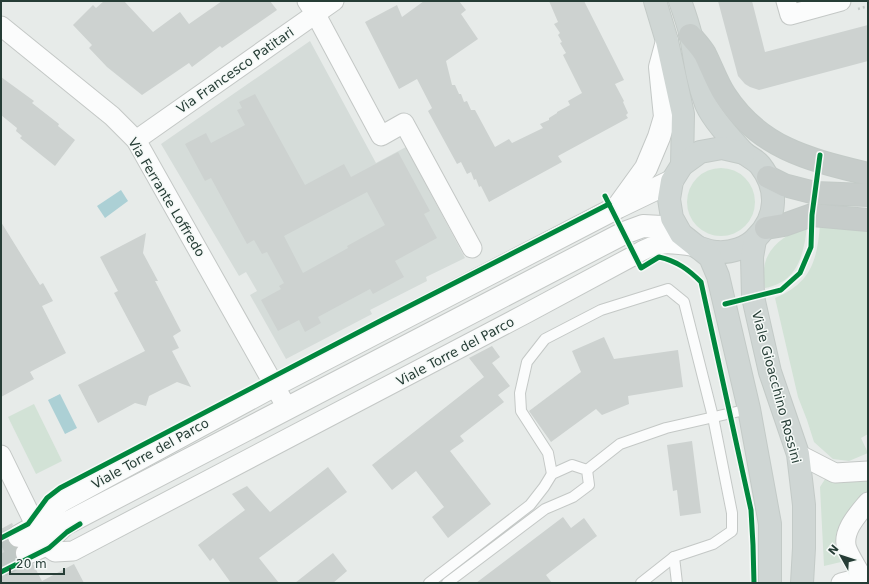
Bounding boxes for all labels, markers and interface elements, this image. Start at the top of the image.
street label: Via Francesco Patitari [174,24,297,117]
street label: Via Ferrante Loffredo [125,135,208,260]
street label: Viale Gioacchino Rossini [749,309,804,465]
street label: Viale Torre del Parco [394,314,517,389]
street label: Viale Torre del Parco [89,415,211,492]
north arrow [821,536,861,576]
text: N [826,542,842,558]
scale bar [10,550,64,576]
text: 20 m [16,557,47,571]

